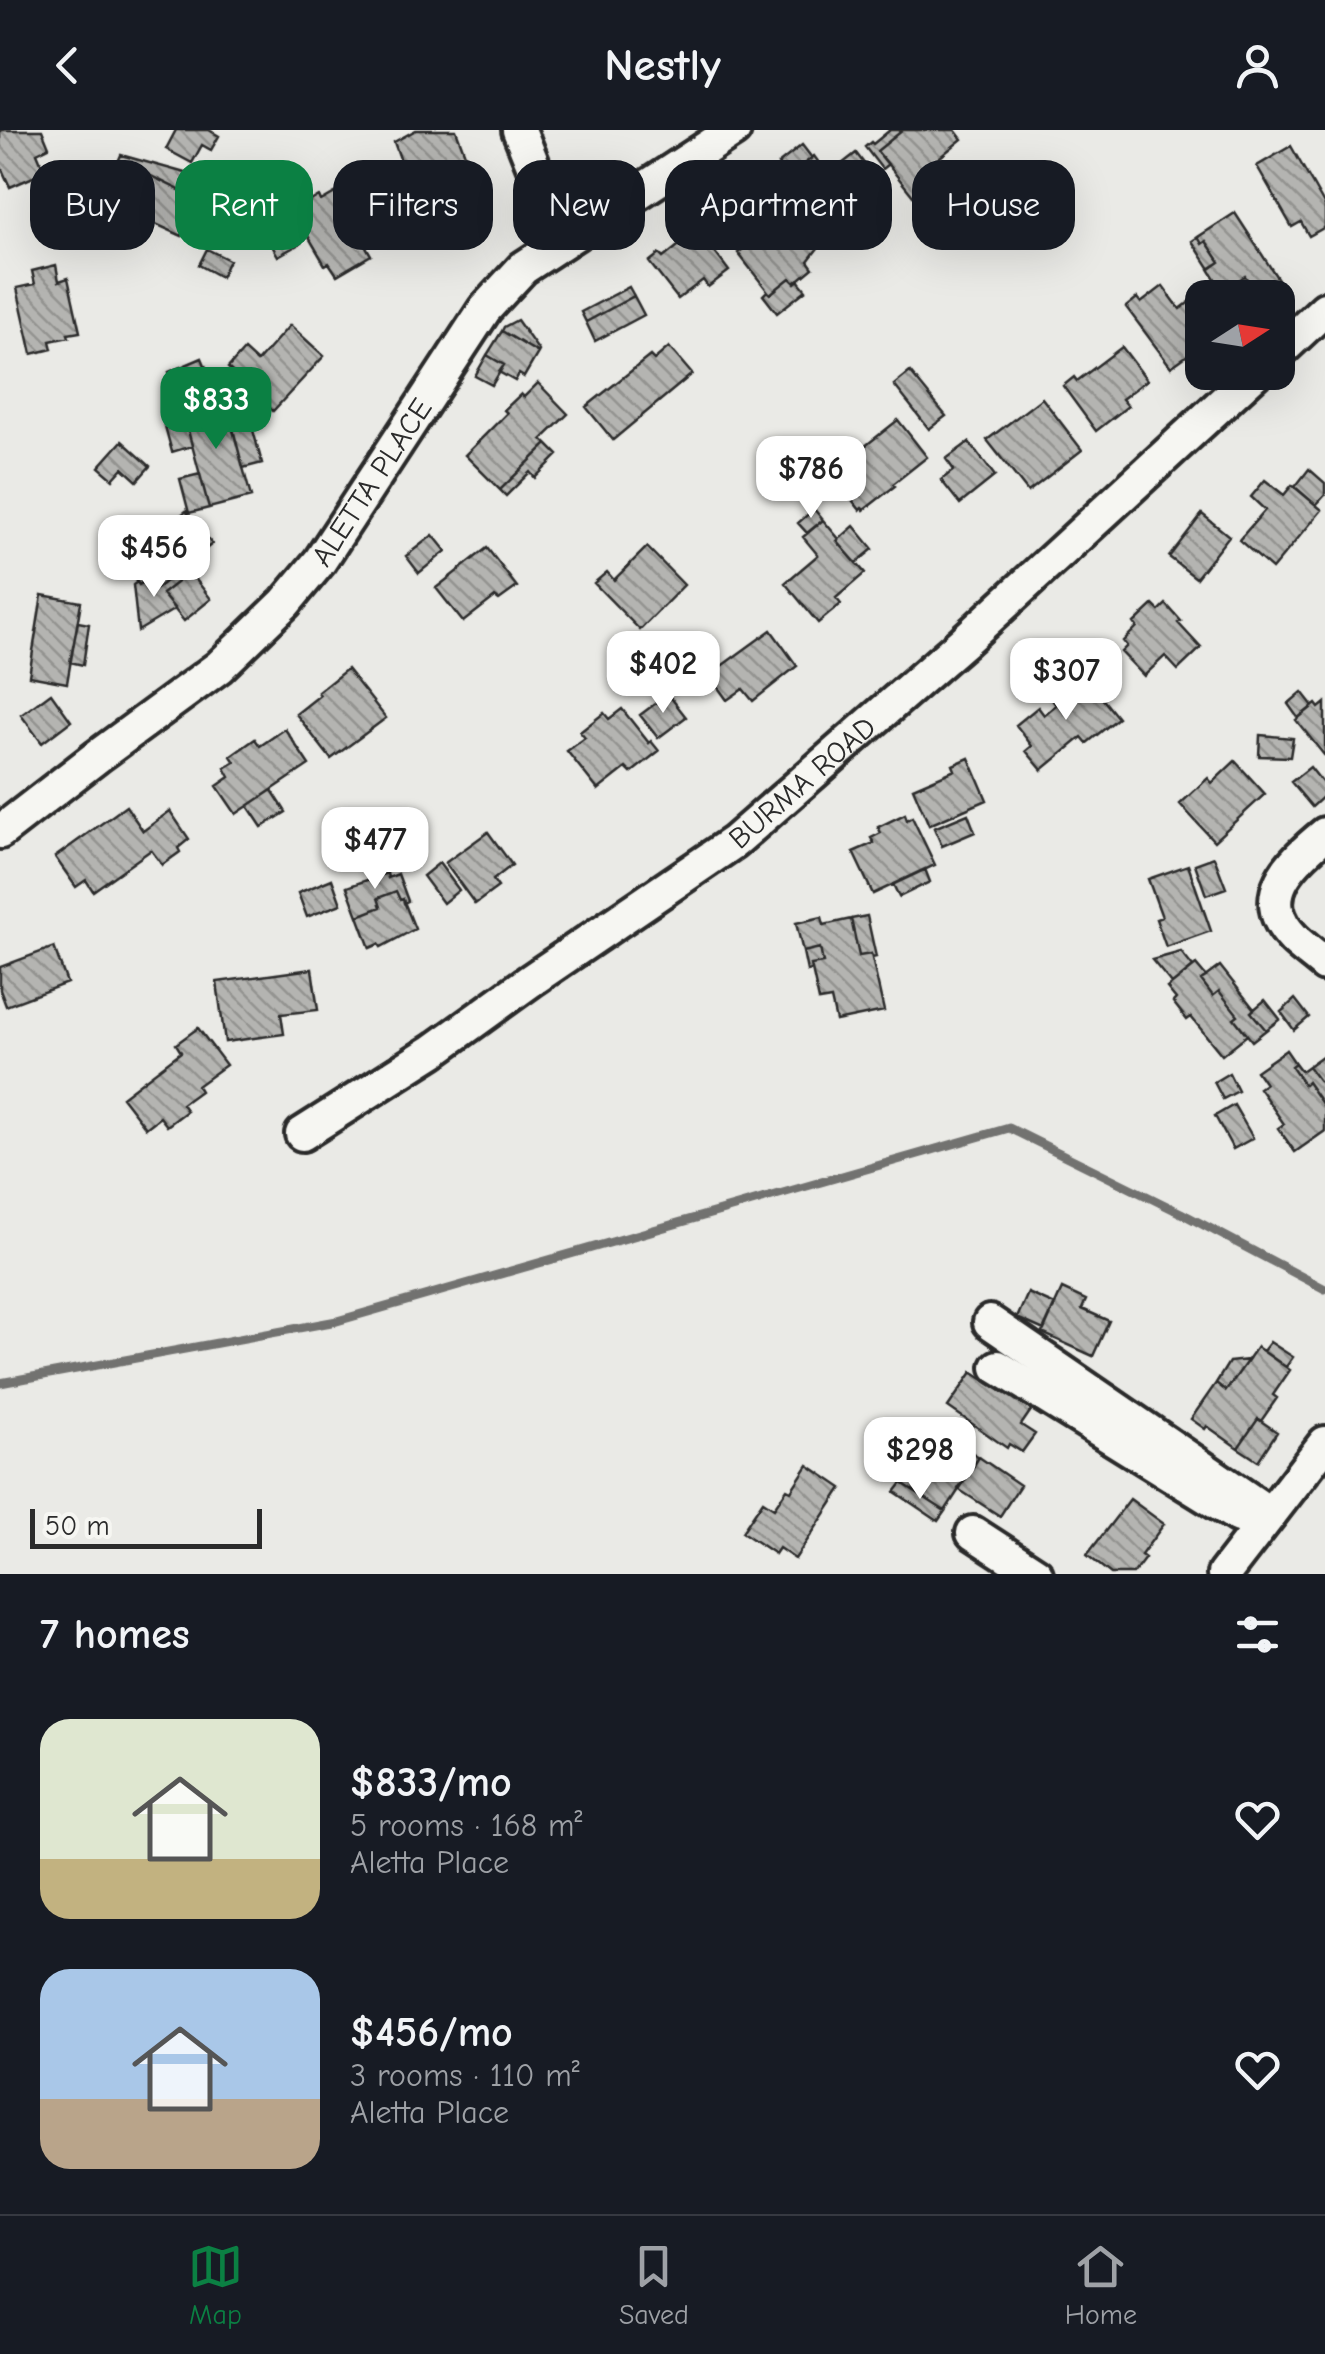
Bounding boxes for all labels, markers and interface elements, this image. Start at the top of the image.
icon: back [40,38,95,93]
icon: person [1230,38,1285,93]
text: Nestly [604,39,721,91]
chip: Buy [30,160,155,250]
chip: Rent [175,160,313,250]
chip: Filters [333,160,493,250]
chip: New [513,160,645,250]
chip: Apartment [665,160,892,250]
chip: House [912,160,1075,250]
north arrow [1185,280,1295,390]
map controls [1185,280,1295,390]
pin: $833 [157,367,275,452]
text: $833 [182,381,250,418]
street label: ALETTA PLACE [304,392,439,573]
pin: $786 [752,436,870,521]
text: $786 [778,450,844,487]
pin: $456 [95,515,213,600]
text: $456 [120,529,188,566]
pin: $402 [604,631,722,716]
pin: $307 [1007,638,1125,723]
text: $402 [629,645,697,682]
text: $307 [1032,652,1100,689]
street label: BURMA ROAD [722,709,883,856]
pin: $477 [316,807,434,892]
text: $477 [343,821,407,858]
pin: $298 [861,1417,979,1502]
text: $298 [886,1431,954,1468]
scale bar [30,1504,262,1548]
text: 50 m [45,1510,110,1542]
icon: filters [1230,1607,1285,1662]
text: 7 homes [40,1610,190,1659]
text: $833/mo [350,1758,512,1807]
icon: home [120,1759,240,1879]
icon: heart [1230,1792,1285,1847]
text: 5 rooms · 168 m² [350,1807,582,1844]
text: Aletta Place [350,1844,509,1881]
text: $456/mo [350,2008,513,2057]
icon: home [120,2009,240,2129]
icon: heart [1230,2042,1285,2097]
text: 3 rooms · 110 m² [350,2057,580,2094]
text: Aletta Place [350,2094,509,2131]
tab: Map [188,2239,243,2331]
tab: Saved [619,2239,689,2331]
tab: Home [1065,2239,1137,2331]

